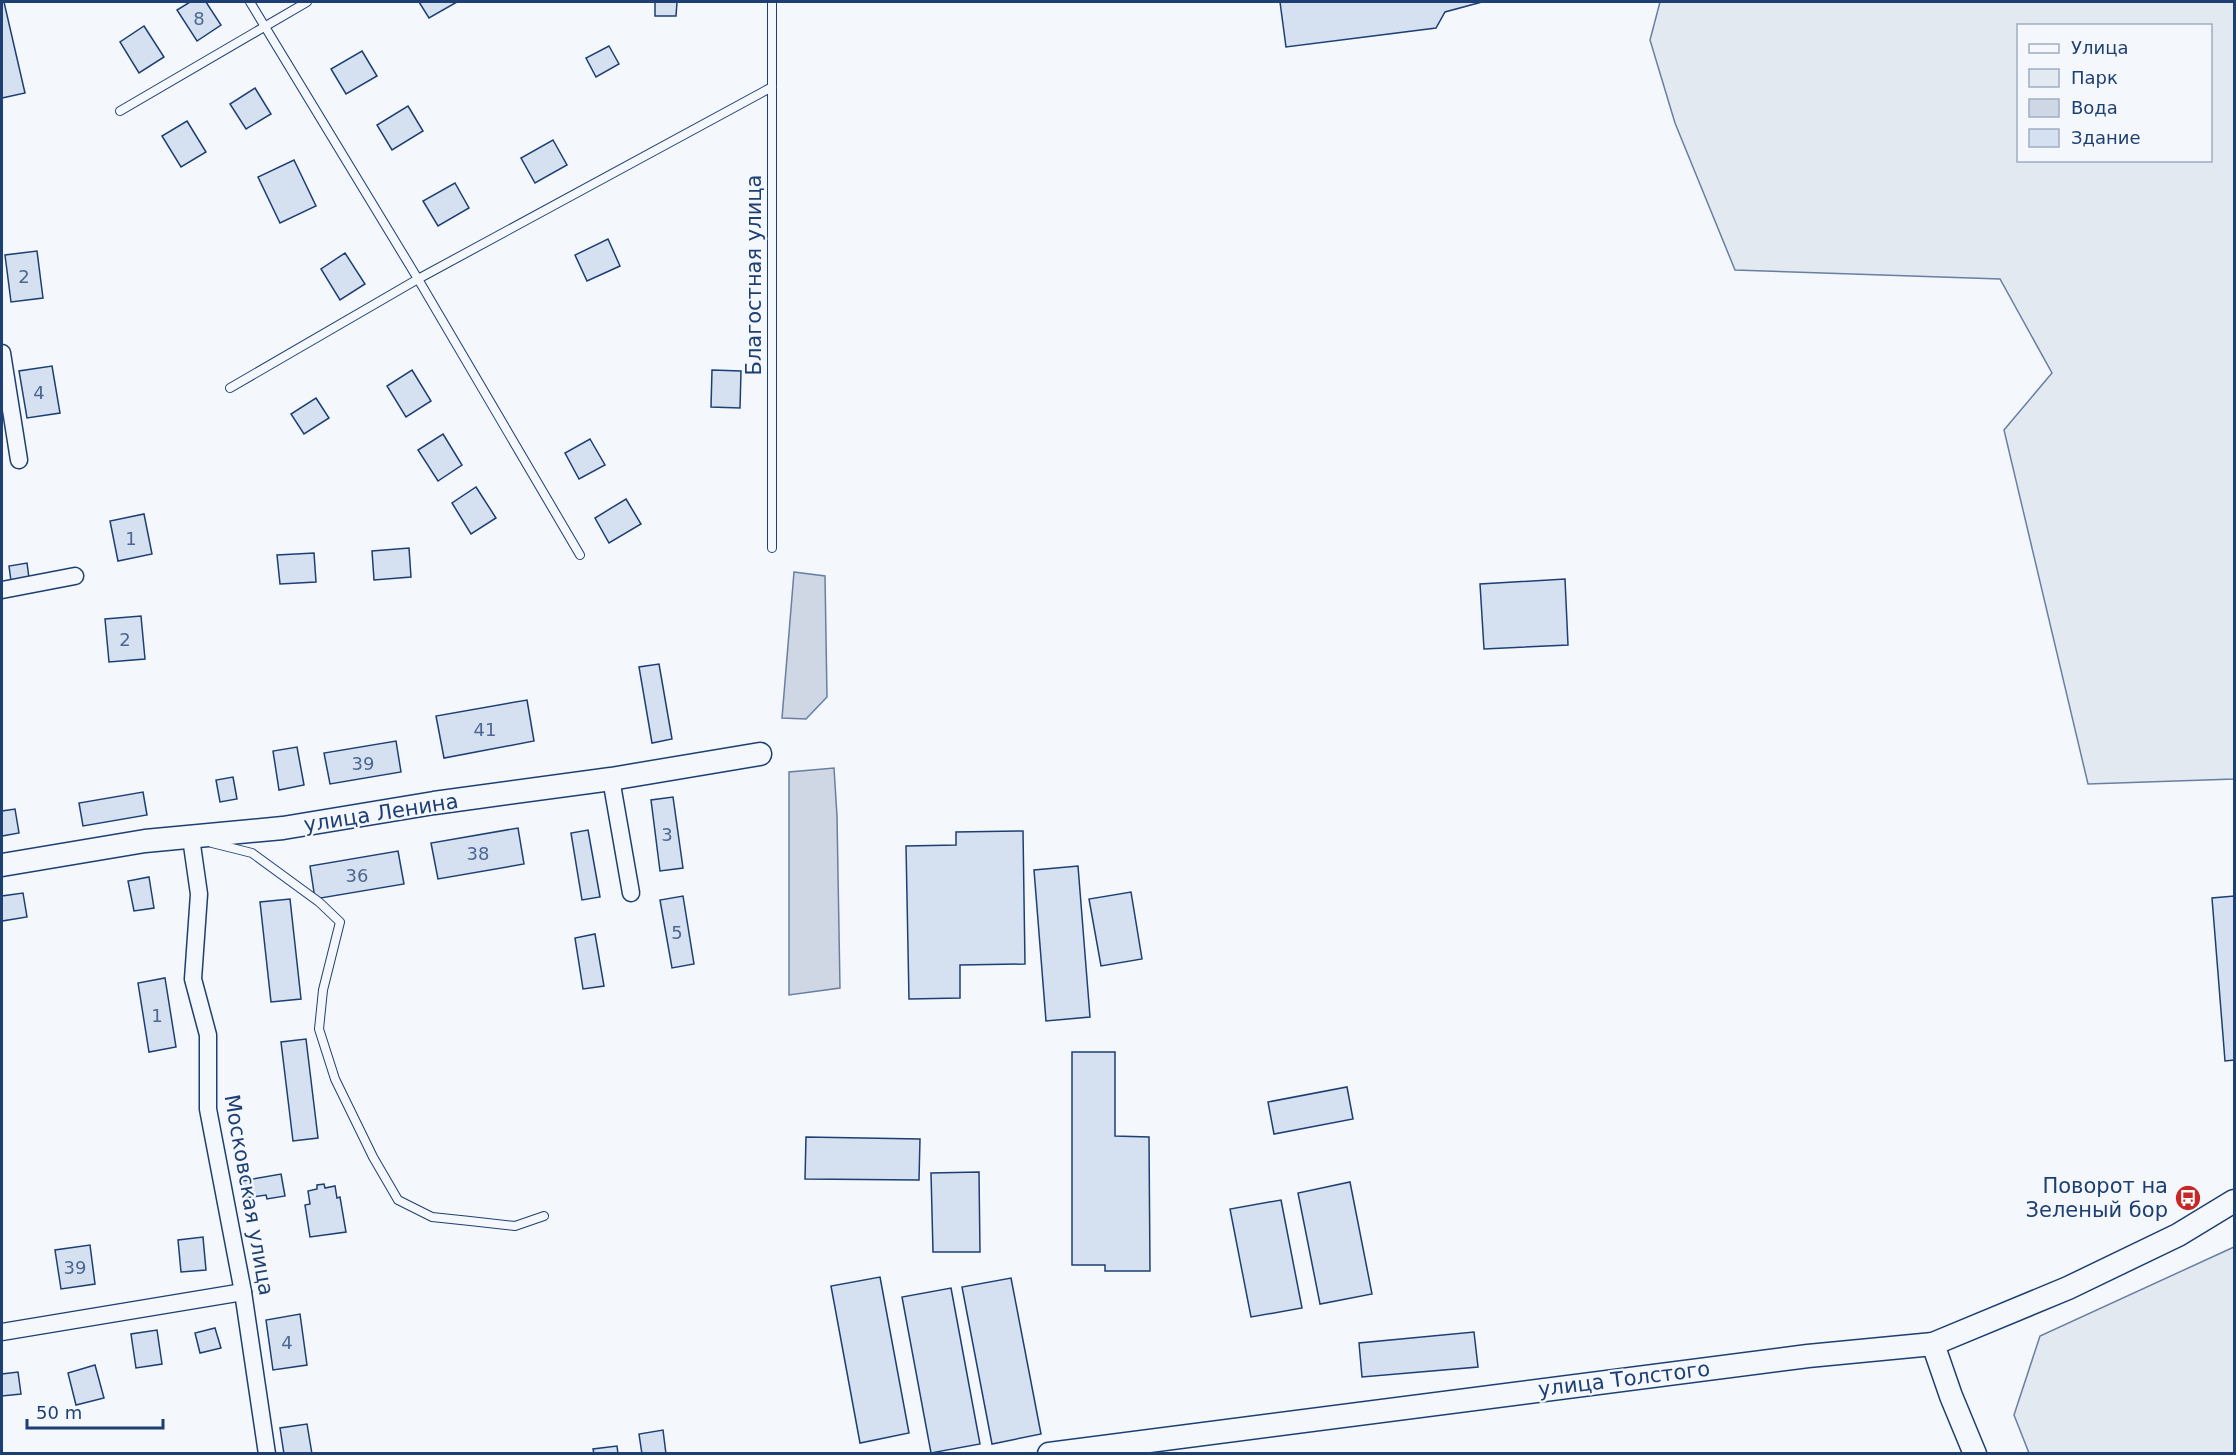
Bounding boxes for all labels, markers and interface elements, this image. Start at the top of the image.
house number: 8 [193,8,205,29]
legend [2017,24,2212,162]
text: Улица [2071,37,2128,58]
text: Парк [2071,67,2118,88]
text: Вода [2071,97,2118,118]
text: Здание [2071,127,2141,148]
street label: Благостная улица [742,175,766,375]
house number: 2 [18,266,30,287]
house number: 4 [33,382,45,403]
house number: 1 [125,528,137,549]
house number: 2 [119,629,131,650]
house number: 41 [474,719,496,740]
house number: 39 [352,753,374,774]
street label: улица Ленина [302,789,460,837]
house number: 3 [661,824,673,845]
house number: 38 [467,843,489,864]
house number: 36 [346,865,368,886]
house number: 5 [671,922,683,943]
house number: 1 [151,1005,163,1026]
street label: Московская улица [220,1093,278,1297]
place label: Поворот на Зеленый бор [2026,1174,2168,1222]
bus stop icon: Поворот на Зеленый бор [2173,1183,2203,1213]
house number: 39 [64,1257,86,1278]
house number: 4 [281,1332,293,1353]
street label: улица Толстого [1537,1357,1711,1401]
scale bar [27,1392,164,1430]
text: 50 m [36,1402,82,1423]

